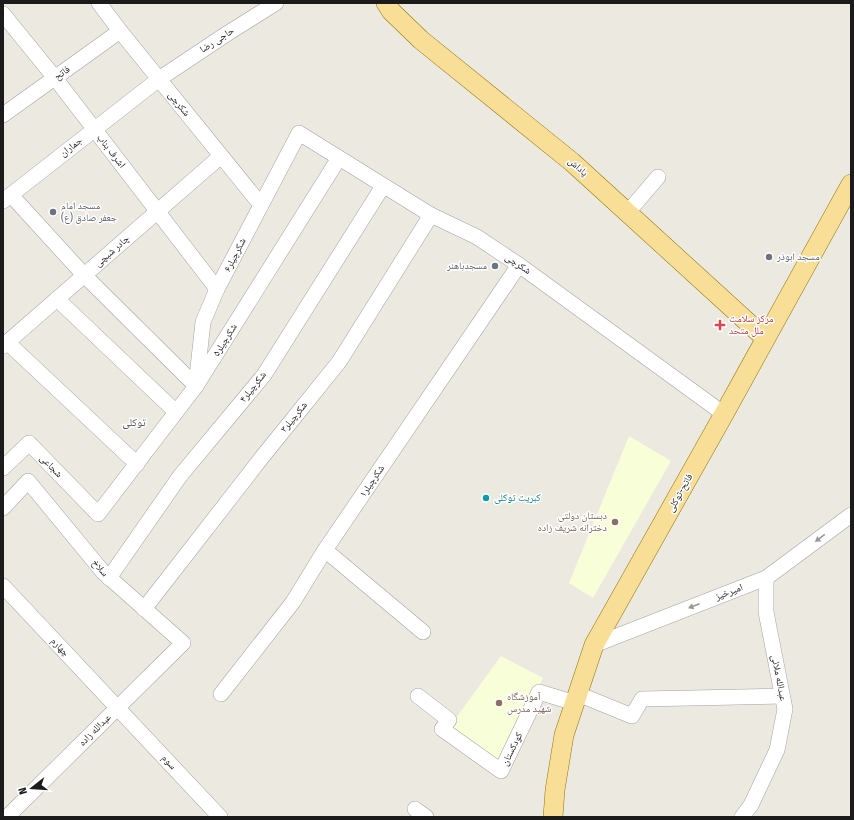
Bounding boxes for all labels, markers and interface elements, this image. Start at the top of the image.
street label: حاجی رضا [197,24,237,56]
street label: فاتح [52,63,72,83]
street label: شکرچی [165,89,193,119]
street label: اشرف بناب [94,132,128,170]
street label: جماران [57,134,85,159]
street label: پاداش [566,155,590,179]
place label: مسجد امام جعفر صادق (ع) [61,200,118,224]
marker: مسجد امام جعفر صادق (ع) [48,207,58,217]
street label: چادر شبچی [92,232,132,269]
street label: شکرچیلر۶ [221,236,249,274]
street label: شکرچی [503,251,533,277]
place label: مسجد ابوذر [776,251,820,263]
marker: مسجد ابوذر [764,252,774,262]
place label: مسجدباهنر [446,260,487,272]
marker: مسجدباهنر [490,261,500,271]
place label: مرکز سلامت ملل متحد [729,313,774,337]
marker: مرکز سلامت ملل متحد [714,319,726,331]
street label: شکرچیلر۵ [210,321,240,359]
street label: شکرچیلر۴ [237,369,269,405]
street label: شکرچیلر۳ [278,399,310,435]
district label: توکلی [122,416,147,429]
street label: شجاعی [37,452,65,480]
street label: شکرچیلر۱ [357,462,387,499]
street label: فاتح-توکلی [665,472,695,514]
place label: کبریت توکلی [494,492,541,504]
marker: کبریت توکلی [481,493,491,503]
place label: دبستان دولتی دخترانه شریف زاده [538,510,607,534]
marker: دبستان دولتی دخترانه شریف زاده [610,517,620,527]
one-way arrow [814,534,825,542]
street label: سلاخ [89,557,111,579]
street label: امیرخیز [713,581,744,603]
one-way arrow [688,603,700,609]
street label: چهارم [48,635,72,660]
street label: عبدالله ملائی [769,654,789,702]
place label: آموزشگاه شهید مدرس [507,691,552,715]
marker: آموزشگاه شهید مدرس [494,698,504,708]
street label: عبدالله زاده [76,711,114,749]
street label: کودکستان [499,730,525,768]
street label: سوم [158,752,179,773]
north arrow [12,768,52,808]
text: N [16,786,30,796]

